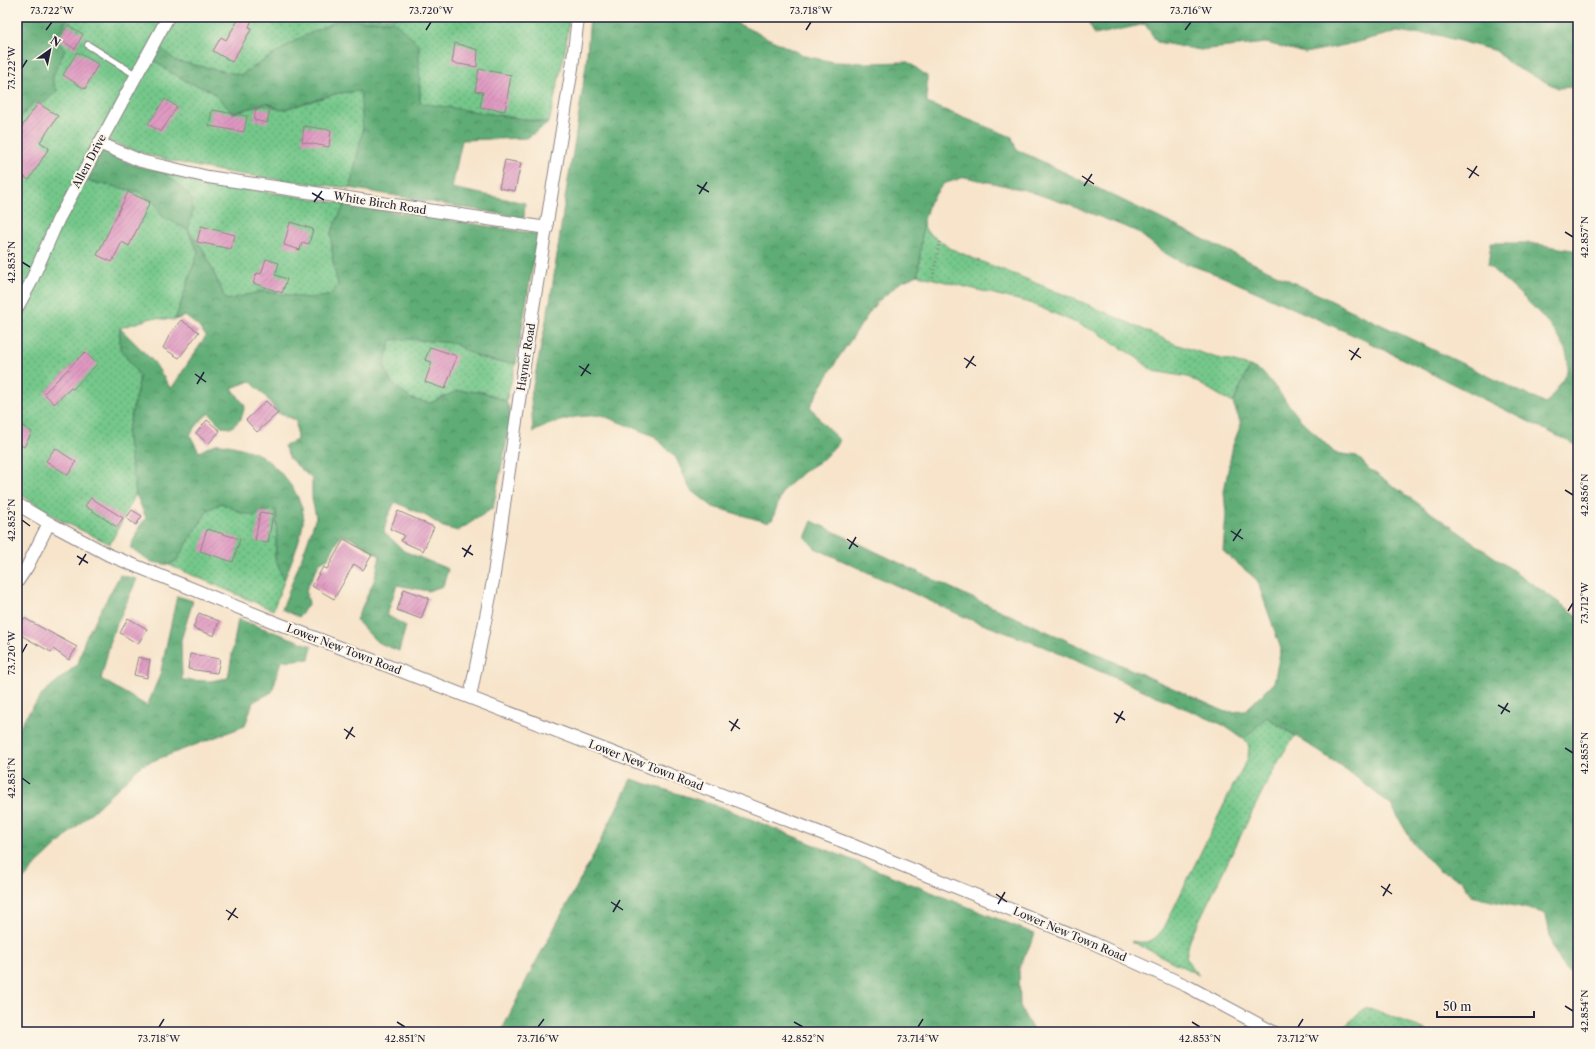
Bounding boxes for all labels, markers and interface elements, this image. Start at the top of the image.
text: 73.722°W [30,4,75,17]
text: 73.720°W [409,4,454,17]
text: 73.718°W [790,4,833,17]
text: 73.716°W [1170,4,1213,17]
north arrow [30,30,70,70]
text: N [48,33,64,50]
text: 73.722°W [5,45,18,90]
street label: Allen Drive [68,132,109,191]
street label: White Birch Road [332,189,428,217]
text: 42.857°N [1578,216,1591,258]
text: 42.853°N [5,241,18,283]
street label: Hayner Road [514,322,538,392]
text: 42.856°N [1578,474,1591,516]
text: 42.852°N [5,499,18,541]
text: 73.712°W [1578,581,1591,624]
street label: Lower New Town Road [285,621,404,677]
text: 73.720°W [5,630,18,675]
text: 42.855°N [1578,732,1591,774]
street label: Lower New Town Road [587,737,706,793]
text: 42.851°N [5,757,18,799]
street label: Lower New Town Road [1011,904,1129,964]
text: 42.854°N [1578,990,1591,1032]
scale bar [1437,993,1534,1019]
text: 50 m [1443,999,1472,1014]
text: 73.718°W [138,1032,181,1045]
text: 42.851°N [384,1032,426,1045]
text: 73.716°W [517,1032,560,1045]
text: 42.852°N [782,1032,824,1045]
text: 73.714°W [897,1032,940,1045]
text: 42.853°N [1179,1032,1221,1045]
text: 73.712°W [1277,1032,1320,1045]

